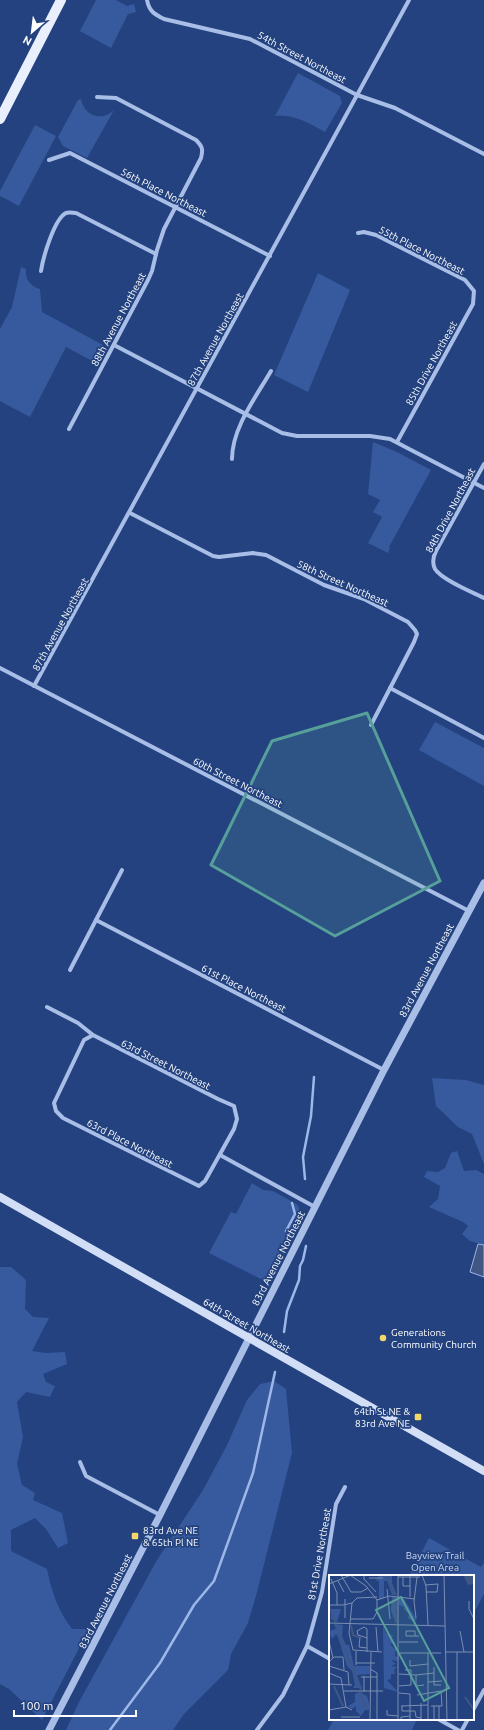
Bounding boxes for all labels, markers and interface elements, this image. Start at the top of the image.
north arrow [12,12,52,52]
street label: 54th Street Northeast [256,29,348,86]
text: N [21,34,34,48]
street label: 56th Place Northeast [119,166,209,219]
street label: 55th Place Northeast [377,224,467,277]
street label: 88th Avenue Northeast [89,270,148,368]
street label: 87th Avenue Northeast [185,291,246,388]
street label: 85th Drive Northeast [404,319,459,407]
street label: 84th Drive Northeast [423,466,478,555]
street label: 58th Street Northeast [295,558,390,609]
street label: 87th Avenue Northeast [30,576,91,673]
street label: 60th Street Northeast [191,755,284,810]
street label: 83rd Avenue Northeast [397,921,456,1019]
street label: 61st Place Northeast [200,962,288,1015]
street label: 63rd Street Northeast [119,1037,212,1092]
street label: 63rd Place Northeast [85,1117,175,1170]
street label: 83rd Avenue Northeast [250,1209,307,1307]
street label: 64th Street Northeast [201,1296,292,1355]
place label: Generations Community Church [391,1327,477,1350]
marker: Generations Community Church [378,1333,388,1343]
place label: 64th St NE & 83rd Ave NE [354,1406,410,1429]
marker: 64th St NE & 83rd Ave NE [413,1412,423,1422]
street label: 81st Drive Northeast [306,1507,333,1601]
place label: 83rd Ave NE & 65th Pl NE [143,1525,199,1548]
marker: 83rd Ave NE & 65th Pl NE [130,1531,140,1541]
park label: Bayview Trail Open Area [406,1550,465,1573]
street label: 83rd Avenue Northeast [77,1552,134,1650]
inset map [329,1575,474,1720]
scale bar [14,1692,136,1718]
text: 100 m [20,1699,53,1712]

